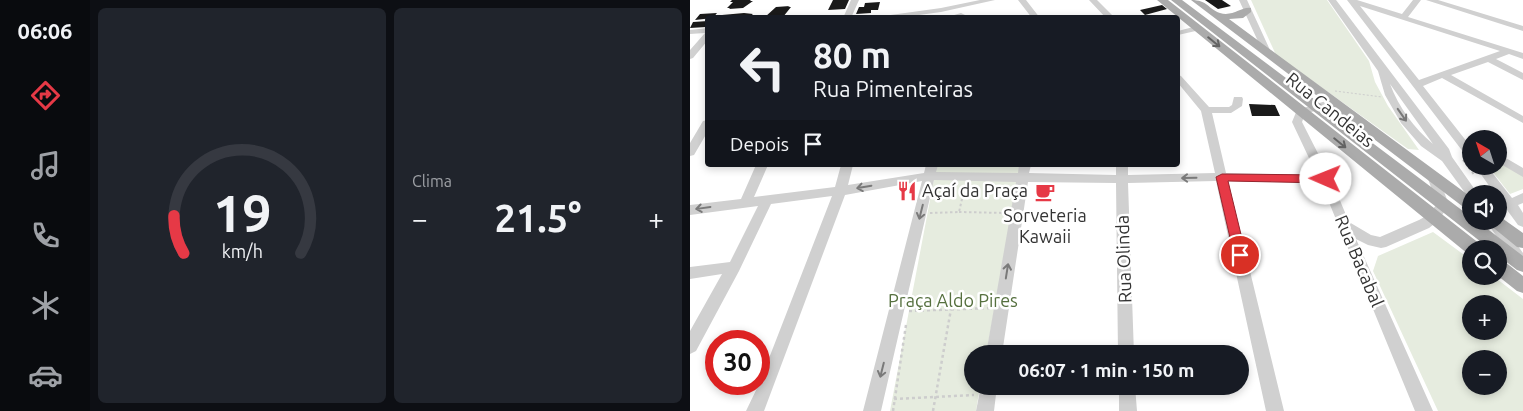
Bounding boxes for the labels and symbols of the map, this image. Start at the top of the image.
one-way arrow [1207,36,1220,47]
street label: Rua Candeias [1283,68,1379,151]
one-way arrow [1397,108,1407,122]
north arrow [1462,130,1508,175]
one-way arrow [1333,138,1346,149]
position arrow [1299,152,1351,204]
one-way arrow [1182,173,1198,183]
restaurant icon: Açaí da Praça [896,180,918,202]
place label: Açaí da Praça [922,180,1028,200]
cafe icon: Sorveteria Kawaii [1034,181,1056,203]
one-way arrow [857,182,873,192]
one-way arrow [696,203,712,213]
one-way arrow [916,204,925,220]
place label: Sorveteria Kawaii [1003,205,1087,246]
street label: Rua Bacabal [1332,212,1388,310]
street label: Rua Olinda [1111,215,1135,303]
pin [1219,234,1261,276]
one-way arrow [1003,263,1013,279]
park label: Praça Aldo Pires [888,290,1018,310]
speed limit sign: 30 [705,330,770,395]
one-way arrow [877,362,886,378]

